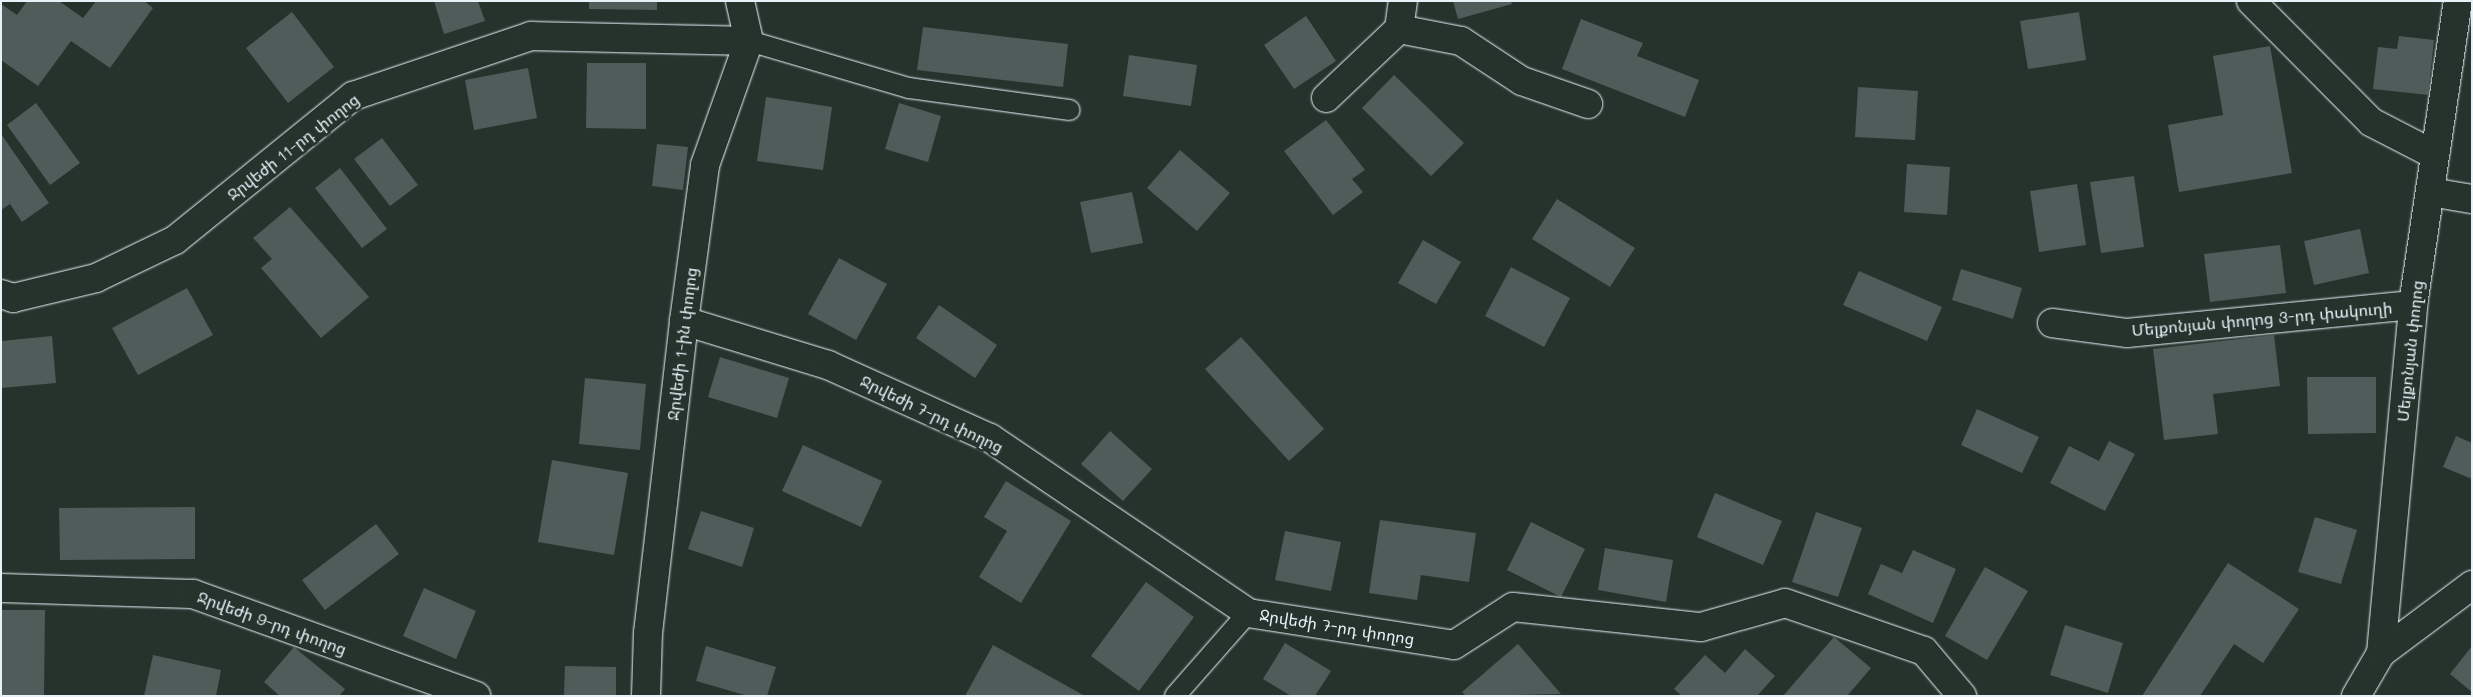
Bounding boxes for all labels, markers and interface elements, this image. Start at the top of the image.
street label: Ջրվեժի 11-րդ փողոց [223,90,363,204]
street label: Ջրվեժի 1-ին փողոց [663,266,701,422]
street label: Մելքոնյան փողոց [2393,279,2427,423]
street label: Մելքոնյան փողոց 3-րդ փակուղի [2131,298,2393,340]
street label: Ջրվեժի 7-րդ փողոց [857,371,1007,457]
street label: Ջրվեժի 9-րդ փողոց [195,587,349,659]
street label: Ջրվեժի 7-րդ փողոց [1258,605,1416,649]

